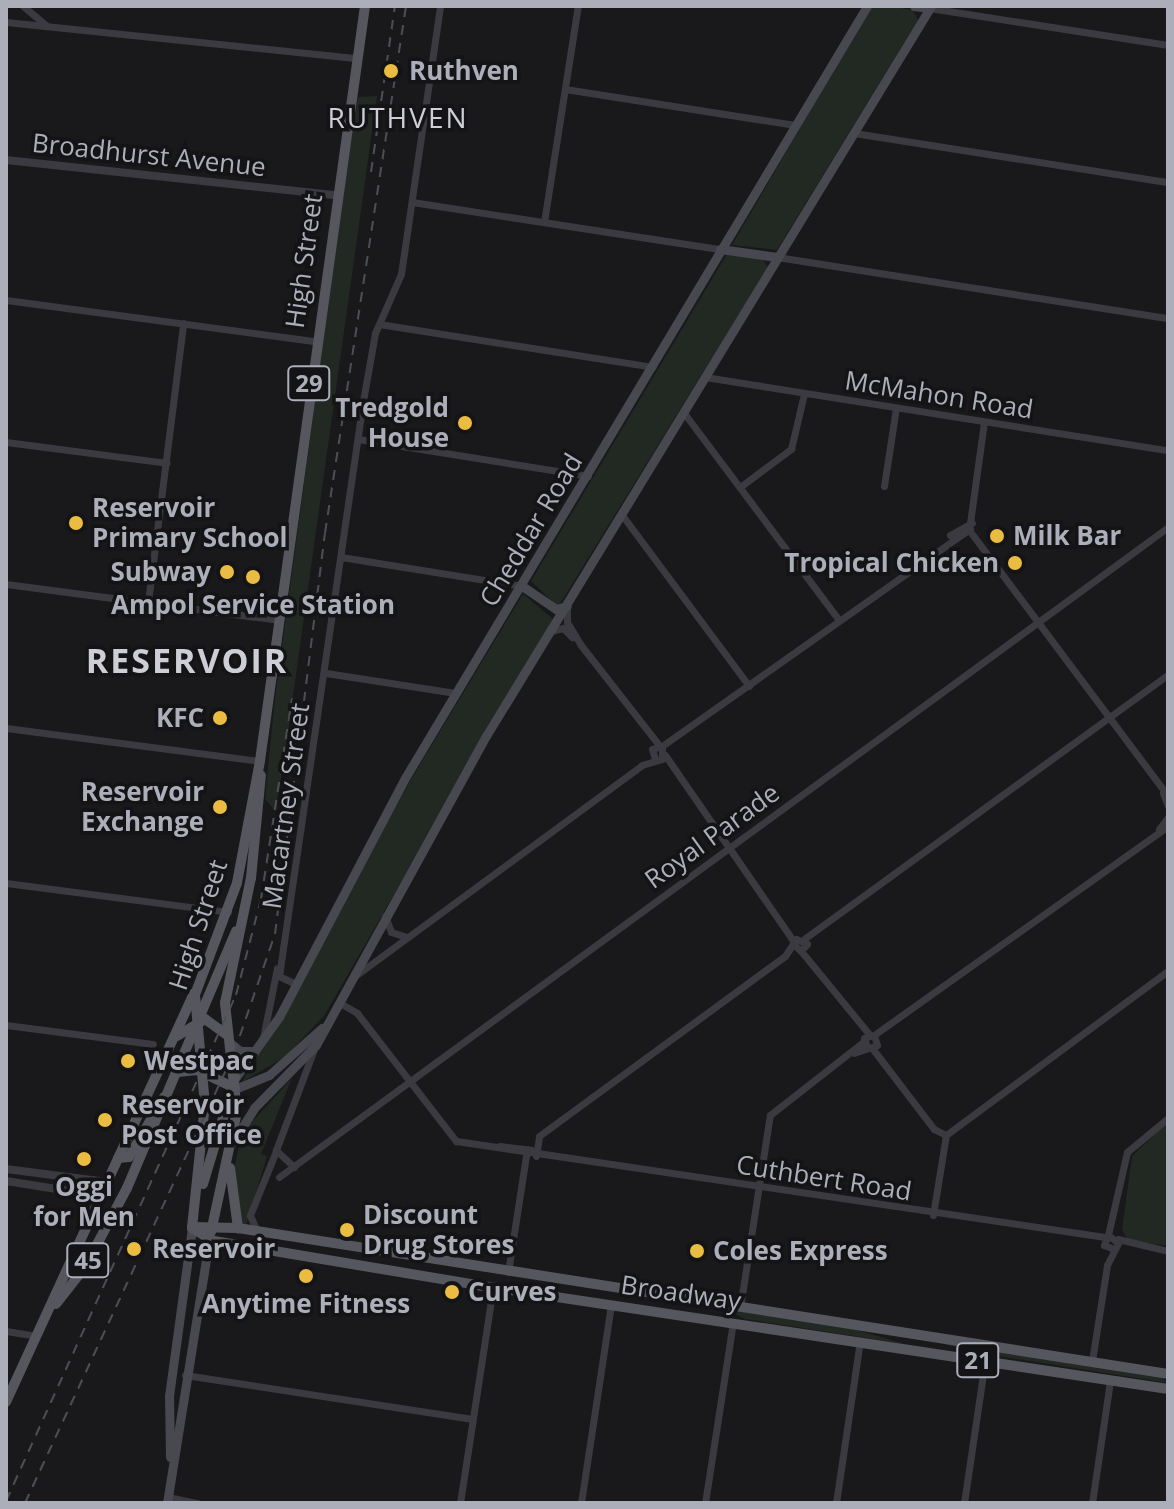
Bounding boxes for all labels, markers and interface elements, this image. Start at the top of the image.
place label: Ruthven [409,55,519,87]
marker: Ruthven [380,60,402,82]
district label: RUTHVEN [327,100,469,134]
street label: Broadhurst Avenue [31,127,267,183]
street label: High Street [279,192,329,330]
road number: 29 [287,363,331,403]
street label: McMahon Road [843,365,1035,425]
place label: Tredgold House [335,392,449,454]
marker: Tredgold House [456,414,474,432]
street label: Cheddar Road [473,448,589,612]
place label: Reservoir Primary School [92,492,288,554]
marker: Reservoir Primary School [67,514,85,532]
place label: Milk Bar [1013,520,1121,552]
marker: Milk Bar [988,527,1006,545]
place label: Tropical Chicken [784,547,999,579]
marker: Tropical Chicken [1006,554,1024,572]
place label: Subway [110,556,211,588]
marker: Subway [218,563,236,581]
marker: Ampol Service Station [244,568,262,586]
place label: Ampol Service Station [111,589,395,621]
district label: RESERVOIR [86,641,288,681]
street label: Macartney Street [256,701,316,911]
place label: KFC [156,702,204,734]
marker: KFC [211,709,229,727]
place label: Reservoir Exchange [81,776,204,838]
street label: Royal Parade [639,777,785,895]
marker: Reservoir Exchange [211,798,229,816]
street label: High Street [162,856,234,994]
place label: Westpac [144,1045,254,1077]
marker: Westpac [119,1052,137,1070]
place label: Reservoir Post Office [121,1089,262,1150]
marker: Reservoir Post Office [96,1111,114,1129]
street label: Cuthbert Road [734,1149,914,1207]
marker: Oggi for Men [75,1150,93,1168]
place label: Oggi for Men [33,1171,135,1232]
place label: Discount Drug Stores [363,1199,514,1260]
marker: Discount Drug Stores [338,1221,356,1239]
place label: Reservoir [152,1233,275,1265]
place label: Coles Express [713,1235,888,1267]
marker: Reservoir [123,1238,145,1260]
road number: 45 [66,1240,110,1280]
marker: Coles Express [688,1242,706,1260]
marker: Anytime Fitness [297,1267,315,1285]
street label: Broadway [619,1269,743,1317]
place label: Curves [468,1276,557,1308]
marker: Curves [443,1283,461,1301]
place label: Anytime Fitness [202,1288,410,1320]
road number: 21 [956,1340,1000,1380]

